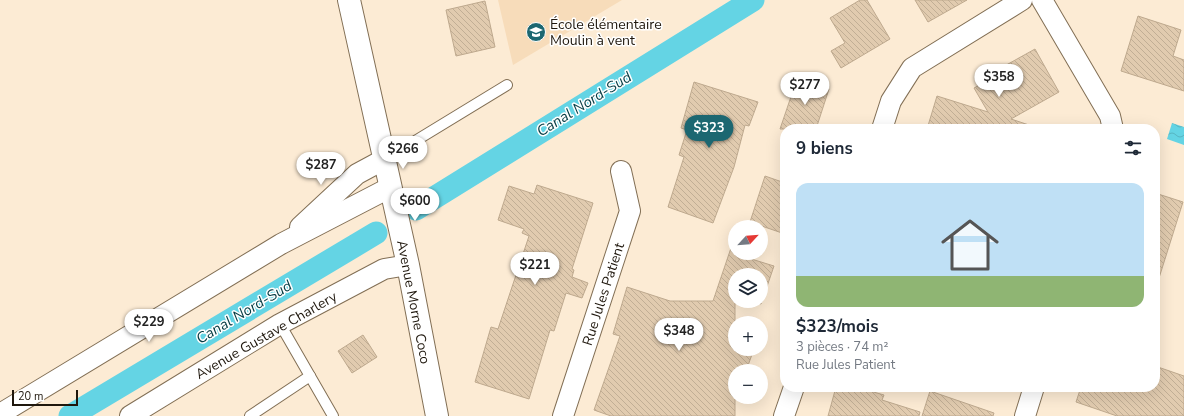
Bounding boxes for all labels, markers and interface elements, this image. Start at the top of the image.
place label: École élémentaire Moulin à vent [550,15,662,50]
school or university icon: École élémentaire Moulin à vent [525,21,547,43]
pin: $358 [975,64,1023,98]
water label: Canal Nord-Sud [533,67,635,141]
text: $358 [983,68,1015,86]
pin: $277 [781,72,829,106]
text: $277 [789,76,821,94]
pin: $323 [685,115,733,149]
text: $323 [693,119,725,137]
pin: $266 [379,136,427,170]
text: 9 biens [796,137,853,160]
icon: filters [1122,137,1144,159]
text: $266 [387,140,419,158]
pin: $287 [297,152,345,186]
text: $287 [305,156,337,174]
pin: $600 [391,188,439,222]
text: $600 [399,192,431,210]
icon: home [934,209,1006,281]
north arrow [728,220,768,260]
map controls [728,220,768,404]
street label: Avenue Morne Coco [392,239,435,366]
street label: Rue Jules Patient [578,240,629,348]
pin: $221 [511,252,559,286]
text: $221 [519,256,551,274]
button: layers [728,268,768,308]
water label: Canal Nord-Sud [192,275,296,349]
street label: Avenue Gustave Charlery [192,287,341,384]
pin: $229 [125,309,173,343]
text: $229 [133,313,165,331]
text: $323/mois [796,315,878,338]
button: + [728,316,768,356]
pin: $348 [655,318,703,352]
text: $348 [663,322,695,340]
text: 3 pièces · 74 m² [796,338,888,356]
text: Rue Jules Patient [796,356,895,374]
button: − [728,364,768,404]
scale bar [12,388,78,407]
text: 20 m [18,389,43,404]

